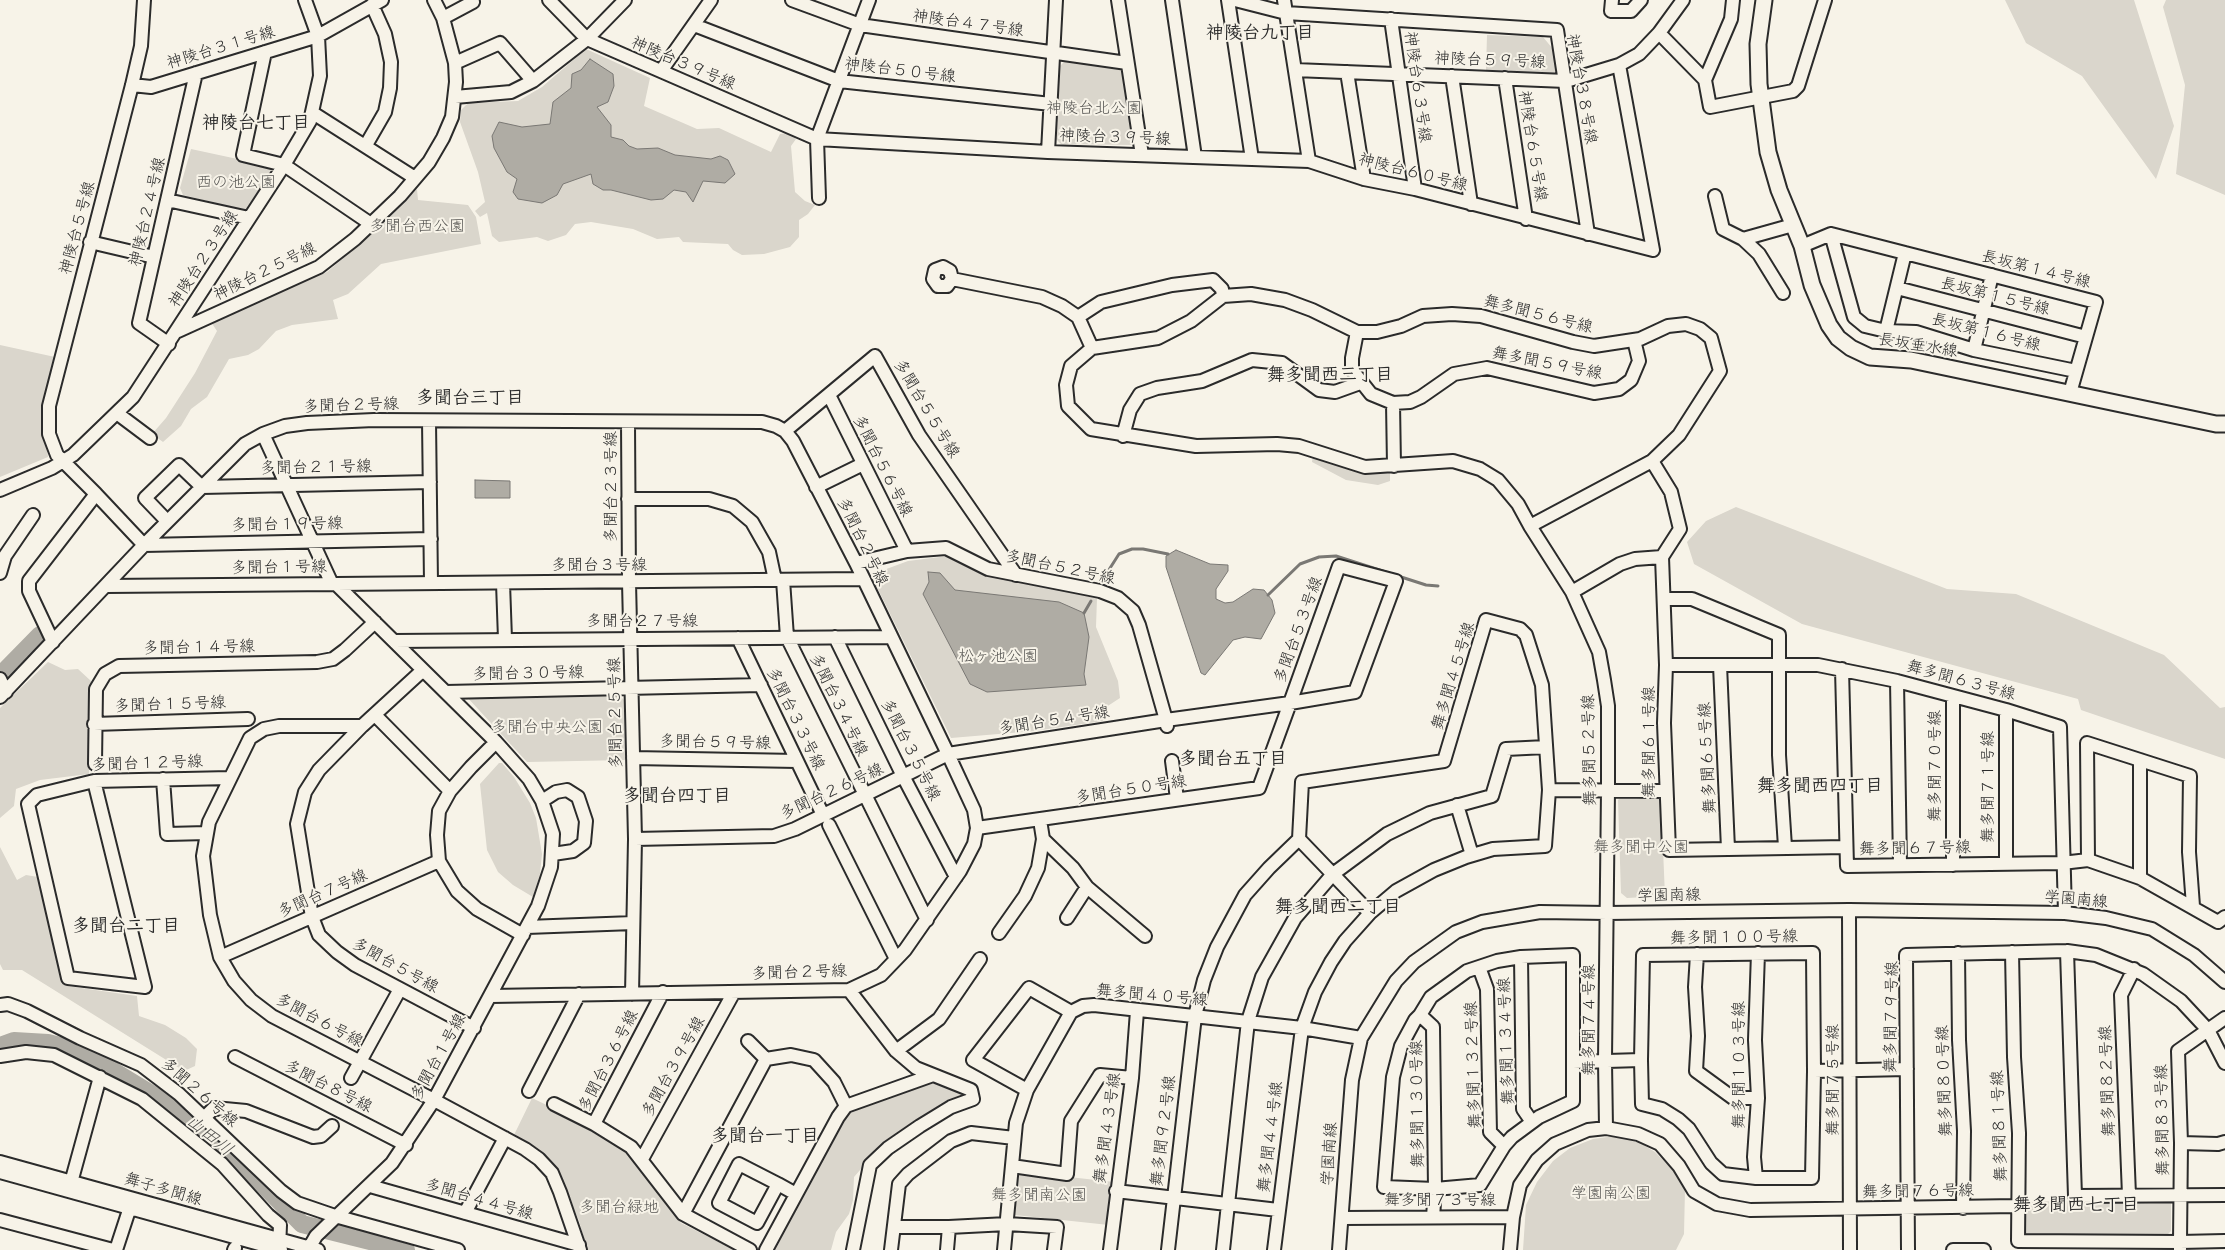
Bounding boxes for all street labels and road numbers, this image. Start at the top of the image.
street label: 神陵台４７号線 [911,7,1025,41]
street label: 神陵台３１号線 [165,22,277,74]
street label: 神陵台６３号線 [1400,30,1434,144]
street label: 神陵台３８号線 [1562,32,1600,146]
street label: 神陵台３９号線 [628,33,738,95]
street label: 神陵台５９号線 [1434,49,1546,73]
street label: 神陵台５０号線 [843,55,957,87]
street label: 神陵台６５号線 [1514,89,1550,203]
street label: 神陵台３９号線 [1059,126,1171,150]
street label: 神陵台６０号線 [1356,150,1470,196]
street label: 神陵台２４号線 [126,155,170,269]
street label: 神陵台５号線 [56,179,100,277]
street label: 神陵台２３号線 [165,207,243,311]
street label: 神陵台２５号線 [210,239,320,305]
street label: 長坂第１４号線 [1979,247,2093,293]
street label: 長坂第１５号線 [1938,274,2052,320]
street label: 舞多聞５６号線 [1481,292,1595,338]
street label: 長坂第１６号線 [1929,310,2043,356]
street label: 長坂垂水線 [1877,330,1959,362]
street label: 舞多聞５９号線 [1490,344,1604,384]
street label: 多聞台５５号線 [889,356,963,462]
street label: 多聞台２号線 [303,395,399,417]
street label: 多聞台５６号線 [848,412,916,520]
street label: 多聞台２３号線 [602,431,622,543]
street label: 多聞台２１号線 [260,457,372,479]
street label: 多聞台２号線 [832,495,892,589]
street label: 多聞台１９号線 [231,514,343,536]
street label: 多聞台５２号線 [1003,547,1117,589]
street label: 多聞台３号線 [551,556,647,576]
street label: 多聞台１号線 [231,558,327,578]
street label: 多聞台５３号線 [1271,574,1327,686]
street label: 多聞台２７号線 [586,612,698,632]
street label: 舞多聞４５号線 [1428,620,1480,732]
street label: 多聞台１４号線 [143,637,255,659]
street label: 多聞台３４号線 [805,650,871,760]
street label: 多聞台２５号線 [605,657,627,769]
street label: 舞多聞６３号線 [1904,657,2018,705]
street label: 多聞台３０号線 [472,663,584,685]
street label: 多聞台３３号線 [762,664,828,774]
street label: 舞多聞６１号線 [1640,686,1660,798]
street label: 多聞台１５号線 [114,693,226,717]
street label: 舞多聞５２号線 [1579,694,1601,806]
street label: 多聞台３５号線 [876,696,944,804]
street label: 舞多聞６５号線 [1695,702,1721,814]
street label: 多聞台５４号線 [997,703,1111,739]
street label: 舞多聞７０号線 [1926,710,1946,822]
street label: 舞多聞７１号線 [1979,731,1999,843]
street label: 多聞台５９号線 [659,732,771,754]
street label: 多聞台１２号線 [91,752,203,776]
street label: 多聞台２６号線 [777,760,887,824]
street label: 多聞台５０号線 [1074,772,1188,808]
street label: 舞多聞６７号線 [1859,838,1971,860]
street label: 多聞台７号線 [275,866,371,922]
street label: 学園南線 [1637,886,1701,906]
street label: 学園南線 [2043,888,2109,912]
street label: 舞多聞１００号線 [1670,927,1798,949]
street label: 多聞台５号線 [348,934,442,998]
street label: 舞多聞７９号線 [1881,961,1903,1073]
street label: 多聞台２号線 [751,962,847,984]
street label: 舞多聞７４号線 [1580,964,1600,1076]
street label: 舞多聞１３４号線 [1495,977,1519,1105]
street label: 舞多聞４０号線 [1095,982,1209,1010]
street label: 多聞台６号線 [272,990,366,1052]
street label: 舞多聞１３２号線 [1462,1001,1486,1129]
street label: 舞多聞１０３号線 [1730,1001,1750,1129]
street label: 多聞台３６号線 [575,1007,643,1115]
street label: 多聞台１号線 [407,1010,471,1104]
street label: 多聞台３９号線 [638,1013,710,1121]
street label: 舞多聞７５号線 [1824,1024,1844,1136]
street label: 舞多聞８０号線 [1933,1025,1957,1137]
street label: 舞多聞８２号線 [2096,1025,2120,1137]
street label: 舞多聞１３０号線 [1407,1040,1429,1168]
street label: 多聞２６号線 [156,1054,242,1132]
street label: 多聞台８号線 [281,1057,375,1117]
street label: 舞多聞８３号線 [2152,1064,2174,1176]
street label: 舞多聞８１号線 [1988,1070,2012,1182]
street label: 舞多聞４３号線 [1091,1071,1125,1185]
street label: 舞多聞９２号線 [1148,1074,1180,1188]
street label: 舞多聞４４号線 [1255,1080,1287,1194]
street label: 学園南線 [1318,1121,1342,1187]
street label: 舞子多聞線 [122,1170,204,1210]
street label: 多聞台４４号線 [423,1175,535,1225]
street label: 舞多聞７６号線 [1862,1181,1974,1203]
street label: 舞多聞７３号線 [1384,1191,1496,1211]

